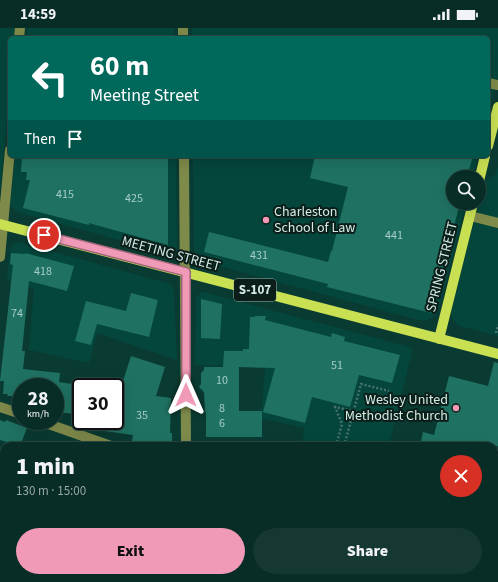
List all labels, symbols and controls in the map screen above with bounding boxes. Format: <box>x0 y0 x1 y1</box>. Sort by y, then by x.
text: 14:59 <box>20 4 56 25</box>
text: 60 m <box>90 46 149 86</box>
icon: left <box>24 52 76 104</box>
text: Meeting Street <box>90 83 199 108</box>
icon: arrive <box>64 128 86 150</box>
text: Then <box>24 129 56 150</box>
map controls <box>446 170 486 210</box>
button: search <box>446 170 486 210</box>
house number: 415 <box>56 186 74 203</box>
house number: 425 <box>125 190 143 207</box>
place label: Charleston School of Law <box>274 202 355 238</box>
marker: Charleston School of Law <box>261 215 271 225</box>
pin <box>27 218 61 252</box>
street label: SPRING STREET <box>421 219 463 314</box>
icon: arrive <box>33 224 55 246</box>
house number: 441 <box>385 227 403 244</box>
street label: MEETING STREET <box>119 231 223 277</box>
house number: 431 <box>250 247 268 264</box>
house number: 418 <box>34 263 52 280</box>
road number: S-107 <box>234 279 276 301</box>
house number: 74 <box>11 305 23 322</box>
house number: 51 <box>331 357 343 374</box>
house number: 10 <box>216 372 228 389</box>
position arrow <box>165 374 207 416</box>
speed limit sign: 30 <box>72 378 124 430</box>
text: 28 <box>27 385 49 413</box>
place label: Wesley United Methodist Church <box>345 390 448 426</box>
house number: 8 <box>219 400 225 417</box>
marker: Wesley United Methodist Church <box>451 403 461 413</box>
text: km/h <box>27 407 49 421</box>
house number: 35 <box>136 407 148 424</box>
house number: 6 <box>219 415 225 432</box>
text: 1 min <box>16 449 75 484</box>
button: close <box>440 455 482 497</box>
text: 130 m · 15:00 <box>16 482 86 500</box>
button: Exit <box>16 528 245 574</box>
button: Share <box>253 528 482 574</box>

